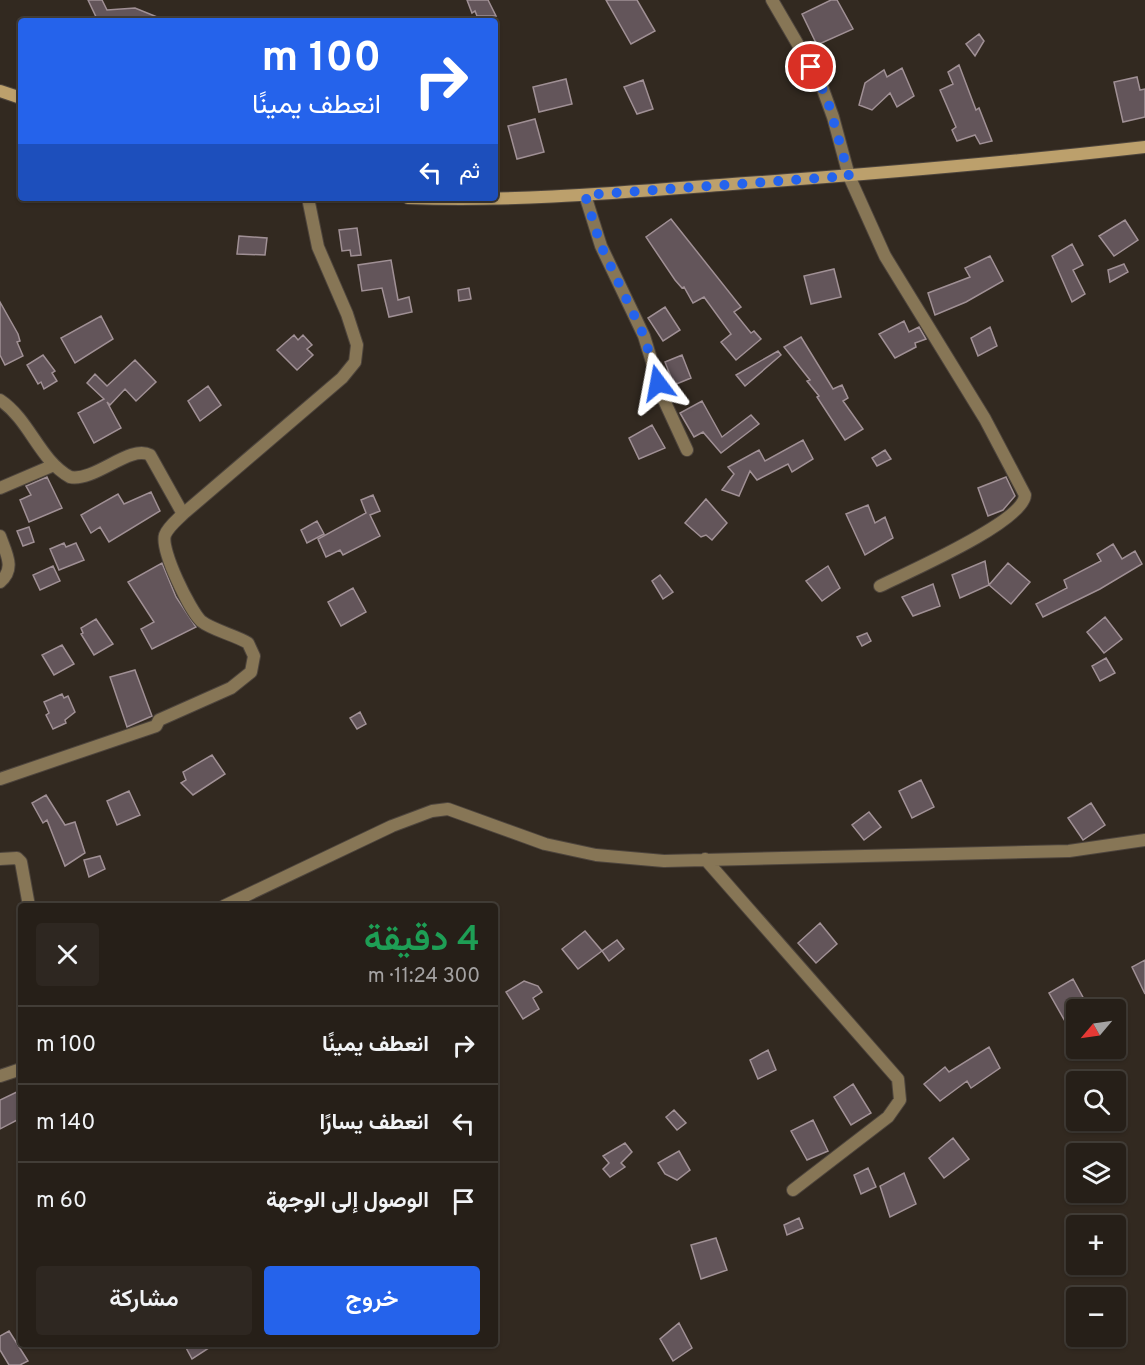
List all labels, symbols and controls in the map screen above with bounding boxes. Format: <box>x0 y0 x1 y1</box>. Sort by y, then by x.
text: 100 m <box>262 33 381 86</box>
pin <box>785 41 836 92</box>
icon: right <box>402 42 480 120</box>
icon: arrive <box>794 50 827 83</box>
text: انعطف يمينًا <box>252 89 381 123</box>
icon: left <box>414 156 447 189</box>
text: ثم <box>459 159 480 186</box>
position arrow <box>626 351 690 415</box>
text: 4 دقيقة <box>364 918 480 964</box>
button: close <box>36 923 99 986</box>
text: 300 m · 11:24 <box>368 964 480 990</box>
north arrow <box>1066 999 1126 1059</box>
map controls <box>1066 999 1126 1347</box>
icon: right <box>447 1029 480 1062</box>
text: 100 m <box>36 1032 96 1059</box>
text: انعطف يمينًا <box>322 1032 429 1059</box>
button: search <box>1066 1071 1126 1131</box>
icon: left <box>447 1107 480 1140</box>
text: 140 m <box>36 1110 95 1137</box>
text: انعطف يسارًا <box>319 1110 429 1137</box>
button: layers <box>1066 1143 1126 1203</box>
icon: arrive <box>447 1185 480 1218</box>
text: 60 m <box>36 1188 87 1215</box>
text: الوصول إلى الوجهة <box>266 1188 429 1215</box>
button: + <box>1066 1215 1126 1275</box>
button: مشاركة <box>36 1266 252 1335</box>
button: خروج <box>264 1266 480 1335</box>
button: − <box>1066 1287 1126 1347</box>

